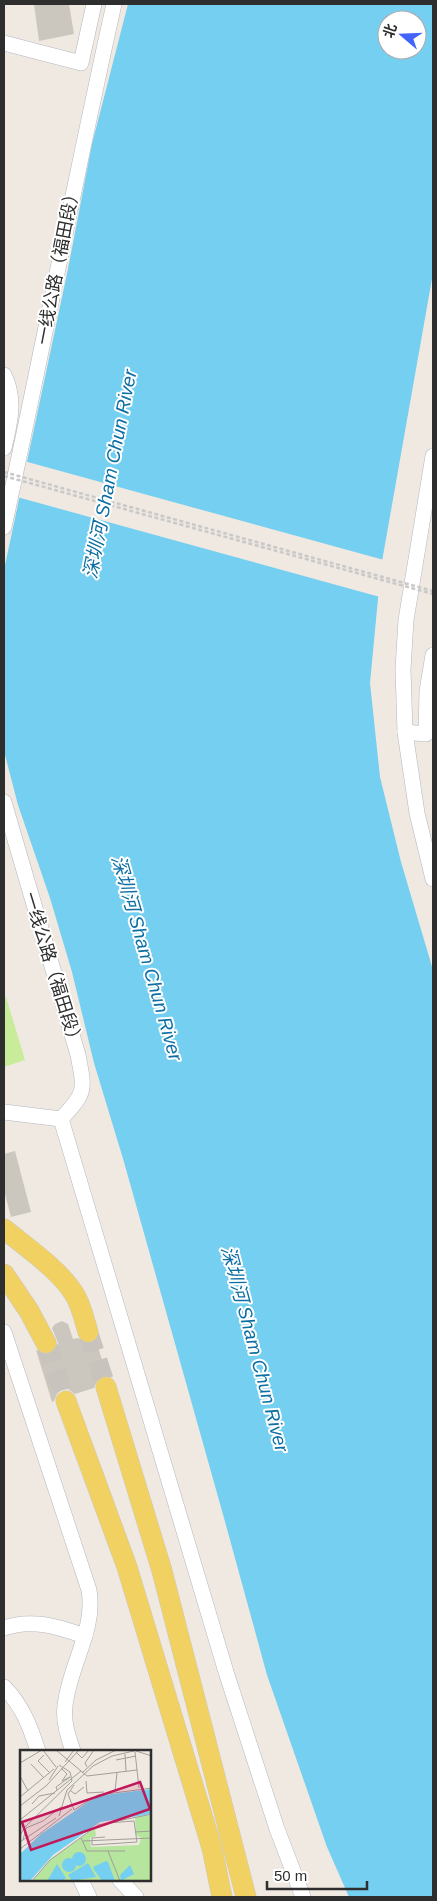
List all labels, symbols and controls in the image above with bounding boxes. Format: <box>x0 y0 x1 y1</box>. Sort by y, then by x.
north arrow <box>377 10 427 60</box>
text: 北 <box>380 22 400 40</box>
street label: 一线公路（福田段） <box>33 184 83 346</box>
water label: 深圳河 Sham Chun River <box>79 367 141 580</box>
water label: 深圳河 Sham Chun River <box>108 853 187 1064</box>
street label: 一线公路（福田段） <box>20 890 86 1050</box>
water label: 深圳河 Sham Chun River <box>217 1244 293 1455</box>
inset map <box>20 1750 151 1881</box>
scale bar <box>267 1858 367 1890</box>
text: 50 m <box>274 1867 307 1884</box>

